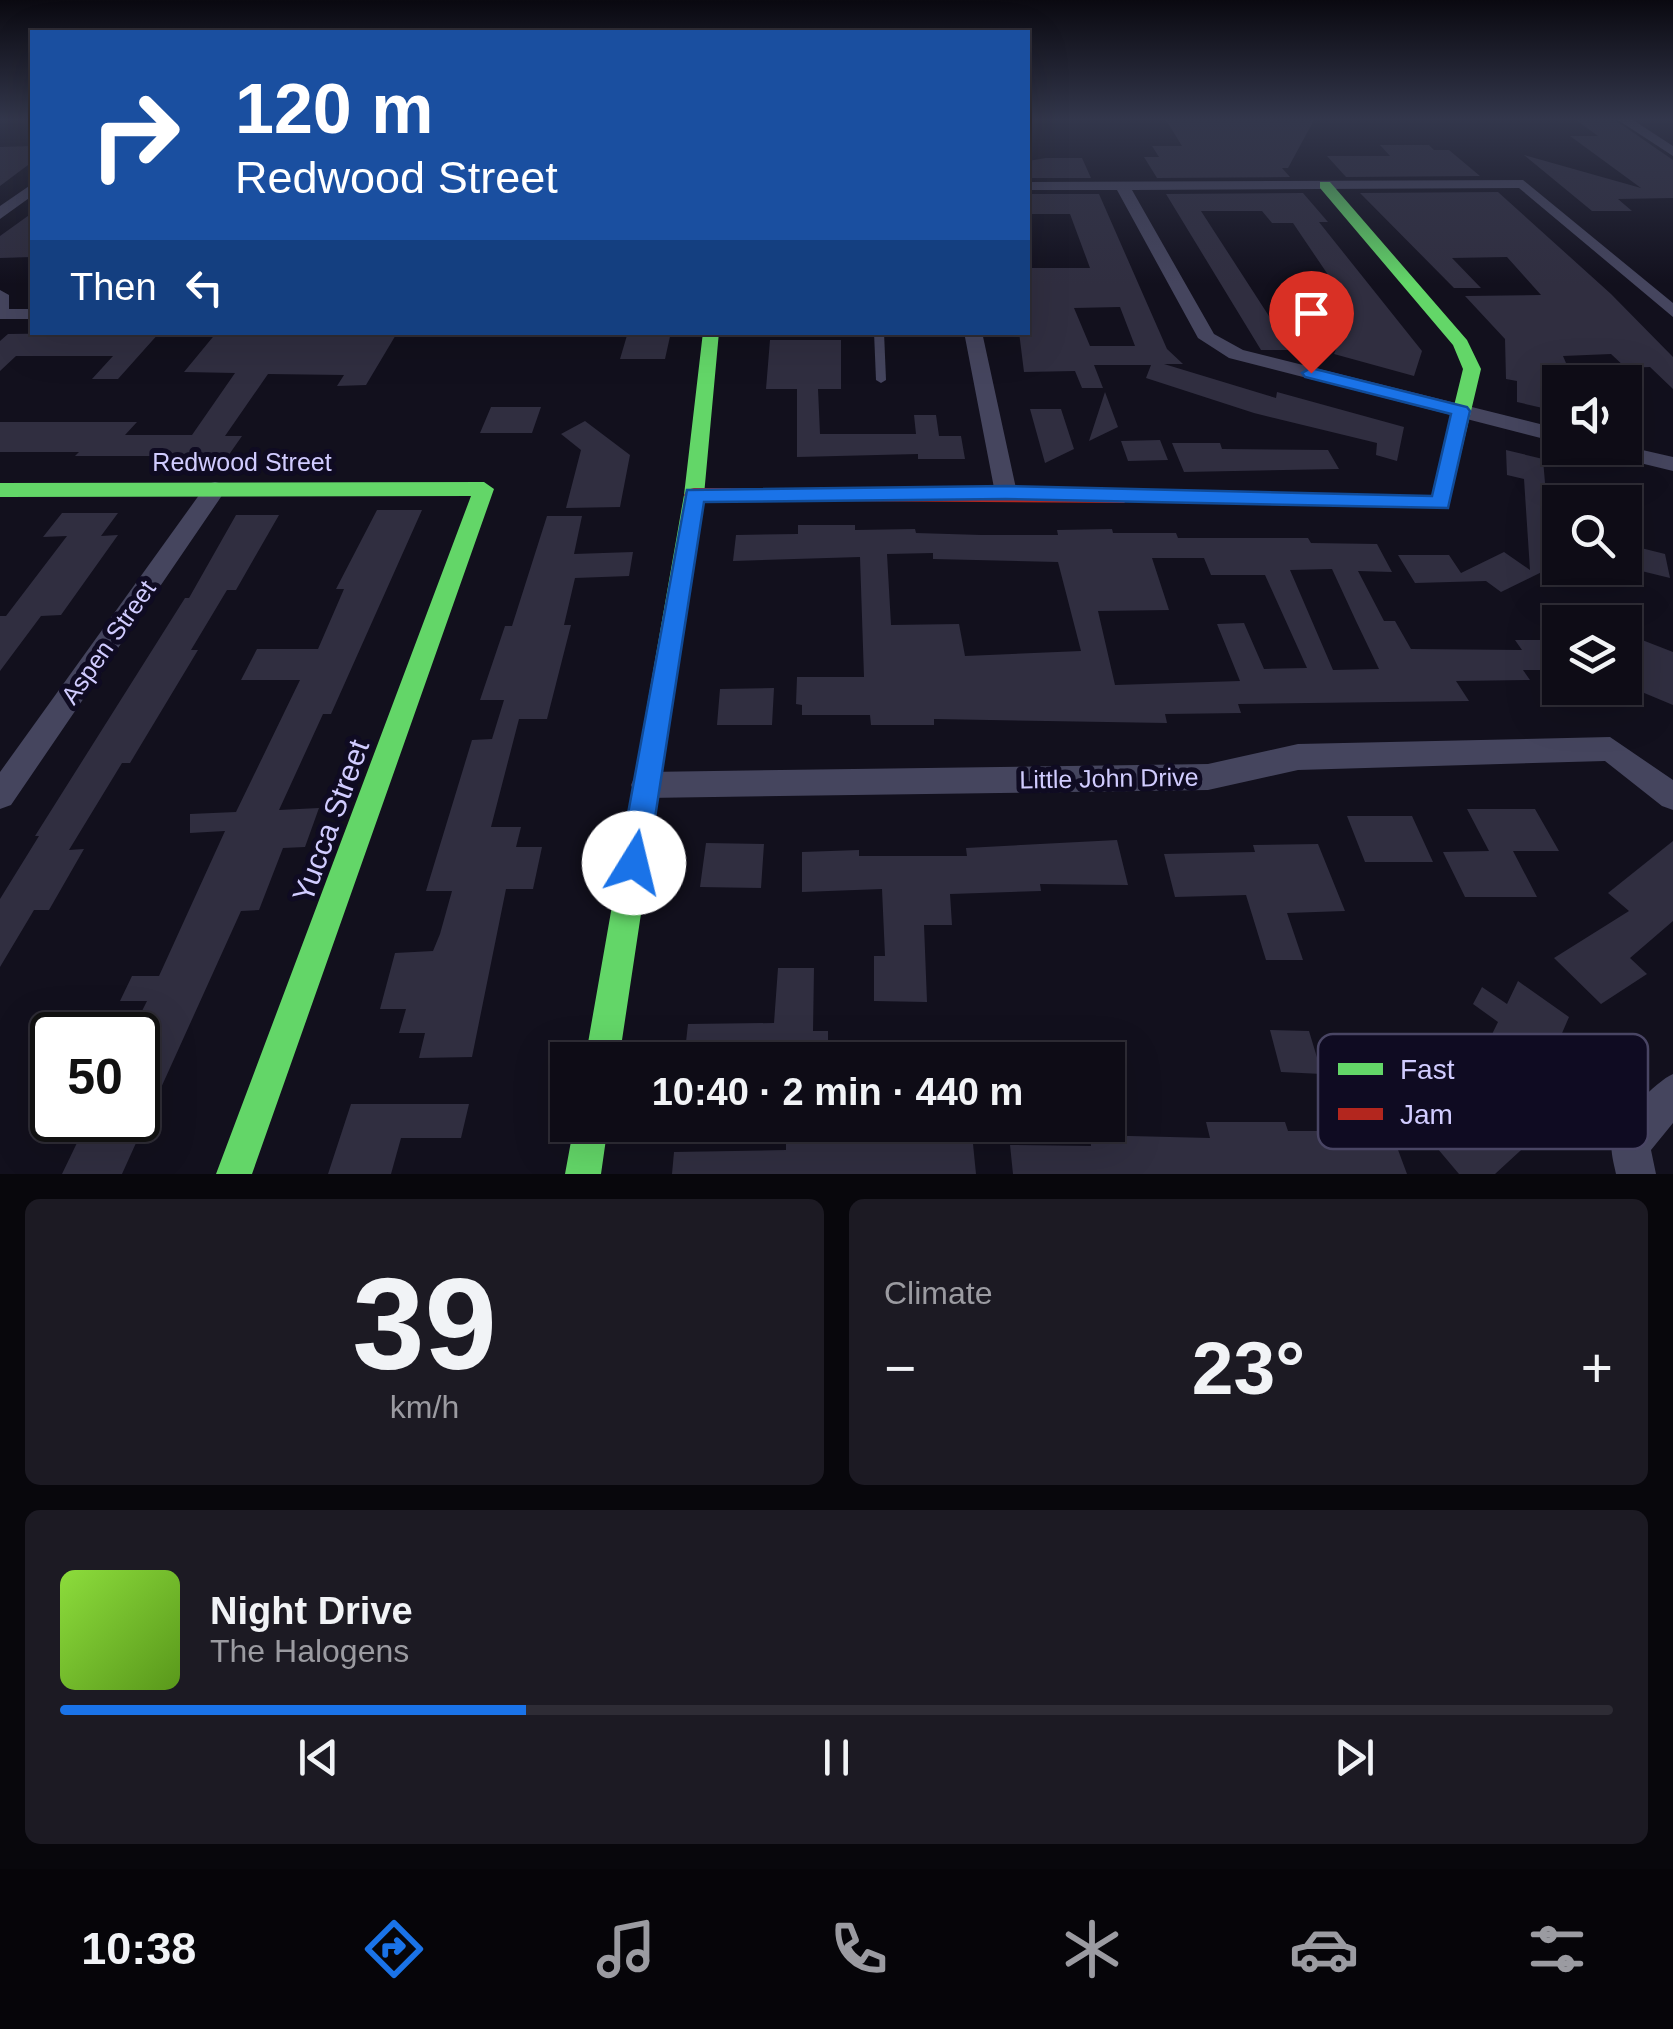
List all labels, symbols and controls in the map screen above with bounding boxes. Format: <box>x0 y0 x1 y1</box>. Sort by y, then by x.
icon: right <box>70 70 200 200</box>
text: 120 m <box>235 70 433 148</box>
text: Redwood Street <box>235 152 558 203</box>
icon: left <box>177 260 232 315</box>
text: Then <box>70 266 157 308</box>
pin <box>1269 271 1354 374</box>
icon: arrive <box>1284 286 1339 341</box>
map controls <box>1542 365 1642 705</box>
button: sound <box>1542 365 1642 465</box>
street label: Redwood Street <box>152 448 332 476</box>
button: search <box>1542 485 1642 585</box>
street label: Aspen Street <box>55 575 161 709</box>
button: layers <box>1542 605 1642 705</box>
street label: Yucca Street <box>286 735 375 906</box>
street label: Little John Drive <box>1019 762 1199 794</box>
position arrow <box>582 811 686 915</box>
speed limit sign: 50 <box>30 1012 160 1142</box>
legend <box>1318 1034 1648 1149</box>
text: Fast <box>1400 1054 1455 1085</box>
text: 10:40 · 2 min · 440 m <box>652 1071 1023 1113</box>
text: Jam <box>1400 1099 1453 1130</box>
text: 39 <box>352 1251 497 1397</box>
text: Climate <box>884 1275 992 1311</box>
text: 23° <box>1192 1326 1305 1410</box>
text: − <box>884 1337 916 1399</box>
text: + <box>1581 1337 1613 1399</box>
text: km/h <box>390 1389 459 1425</box>
text: Night Drive <box>210 1590 413 1632</box>
text: The Halogens <box>210 1633 409 1669</box>
icon: previous <box>291 1730 346 1785</box>
icon: pause <box>809 1730 864 1785</box>
icon: next <box>1327 1730 1382 1785</box>
icon: directions <box>359 1914 429 1984</box>
icon: music <box>591 1914 661 1984</box>
icon: phone <box>824 1914 894 1984</box>
icon: climate <box>1057 1914 1127 1984</box>
icon: car <box>1289 1914 1359 1984</box>
icon: filters <box>1522 1914 1592 1984</box>
text: 10:38 <box>81 1923 196 1974</box>

